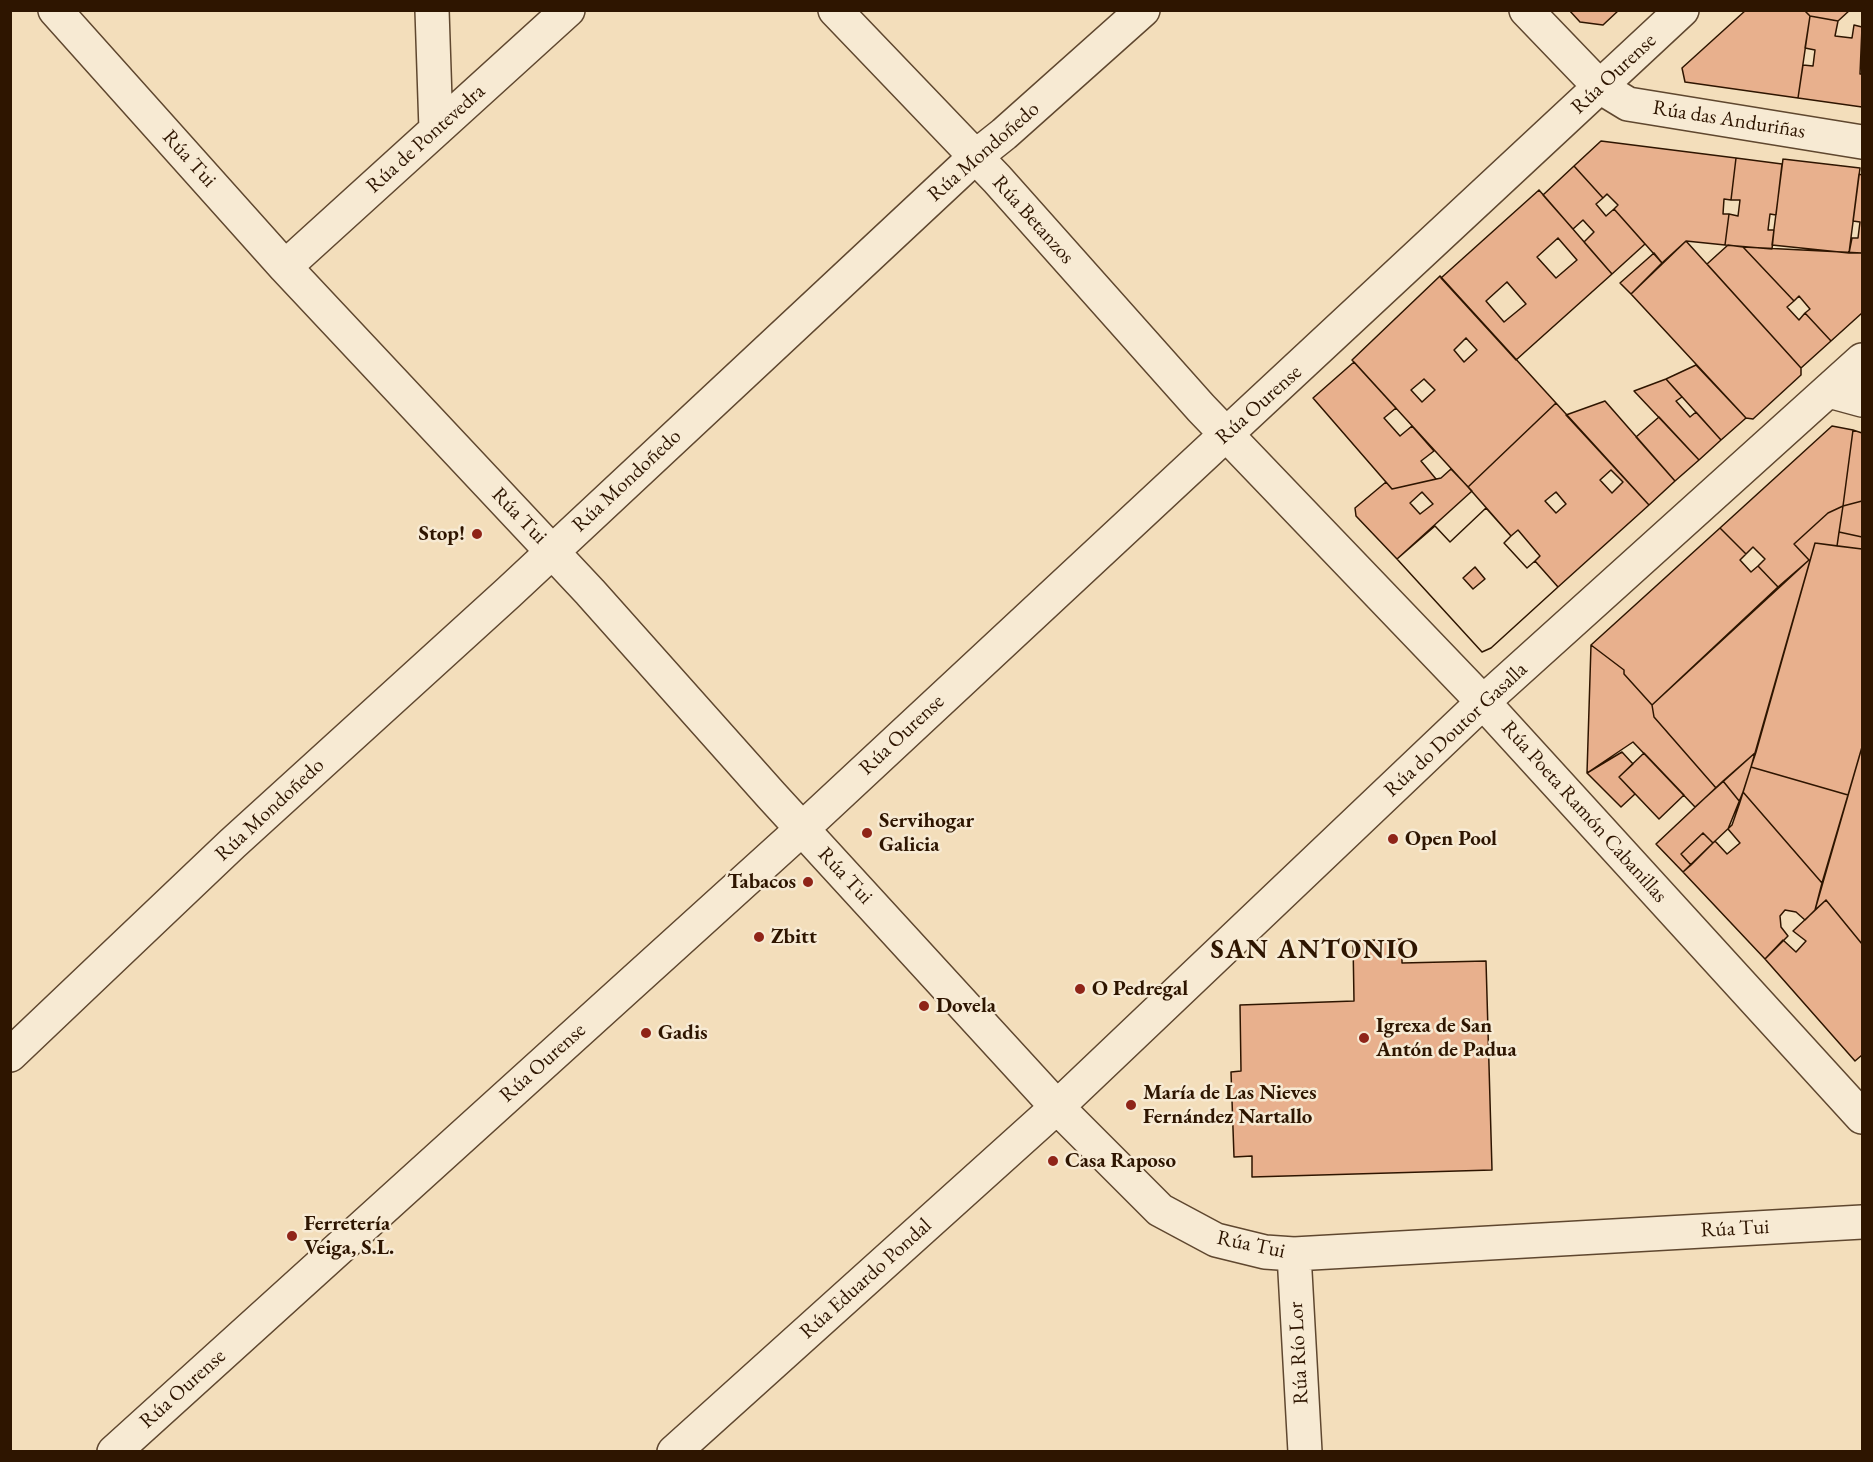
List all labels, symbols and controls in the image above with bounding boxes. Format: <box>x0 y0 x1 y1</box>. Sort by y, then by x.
street label: Rúa Ourense <box>1566 28 1662 120</box>
street label: Rúa de Pontevedra <box>361 79 491 199</box>
street label: Rúa das Anduriñas <box>1651 95 1807 145</box>
street label: Rúa Mondoñedo <box>923 97 1045 207</box>
street label: Rúa Tui <box>157 125 221 193</box>
street label: Rúa Betanzos <box>987 171 1079 269</box>
street label: Rúa Ourense <box>1211 360 1307 450</box>
street label: Rúa Mondoñedo <box>567 424 687 538</box>
street label: Rúa Tui <box>486 482 552 550</box>
place label: Stop! <box>419 521 465 547</box>
marker: Stop! <box>470 527 484 541</box>
street label: Rúa do Doutor Gasalla <box>1379 657 1533 803</box>
street label: Rúa Ourense <box>854 689 950 781</box>
street label: Rúa Poeta Ramón Cabanillas <box>1496 716 1672 908</box>
street label: Rúa Mondoñedo <box>210 753 330 867</box>
place label: Servihogar Galicia <box>879 808 974 858</box>
marker: Servihogar Galicia <box>860 826 874 840</box>
place label: Open Pool <box>1405 826 1497 852</box>
marker: Open Pool <box>1386 832 1400 846</box>
street label: Rúa Tui <box>812 842 878 910</box>
place label: Tabacos <box>727 869 796 895</box>
marker: Tabacos <box>801 875 815 889</box>
place label: Zbitt <box>771 924 817 950</box>
marker: Zbitt <box>752 930 766 944</box>
district label: SAN ANTONIO <box>1210 935 1420 967</box>
place label: O Pedregal <box>1092 976 1188 1002</box>
marker: O Pedregal <box>1073 982 1087 996</box>
place label: Dovela <box>936 993 996 1019</box>
marker: Dovela <box>917 999 931 1013</box>
place label: Igrexa de San Antón de Padua <box>1376 1013 1517 1063</box>
street label: Rúa Ourense <box>495 1018 591 1108</box>
place label: Gadis <box>658 1020 708 1046</box>
marker: Gadis <box>639 1026 653 1040</box>
marker: Igrexa de San Antón de Padua <box>1357 1031 1371 1045</box>
place label: María de Las Nieves Fernández Nartallo <box>1143 1080 1317 1130</box>
marker: María de Las Nieves Fernández Nartallo <box>1124 1098 1138 1112</box>
place label: Casa Raposo <box>1065 1148 1176 1174</box>
marker: Casa Raposo <box>1046 1154 1060 1168</box>
place label: Ferretería Veiga, S.L. <box>304 1211 394 1261</box>
street label: Rúa Eduardo Pondal <box>795 1213 937 1345</box>
street label: Rúa Tui <box>1700 1215 1770 1243</box>
street label: Rúa Tui <box>1215 1226 1287 1264</box>
marker: Ferretería Veiga, S.L. <box>285 1229 299 1243</box>
street label: Rúa Río Lor <box>1284 1301 1314 1405</box>
street label: Rúa Ourense <box>135 1344 231 1434</box>

